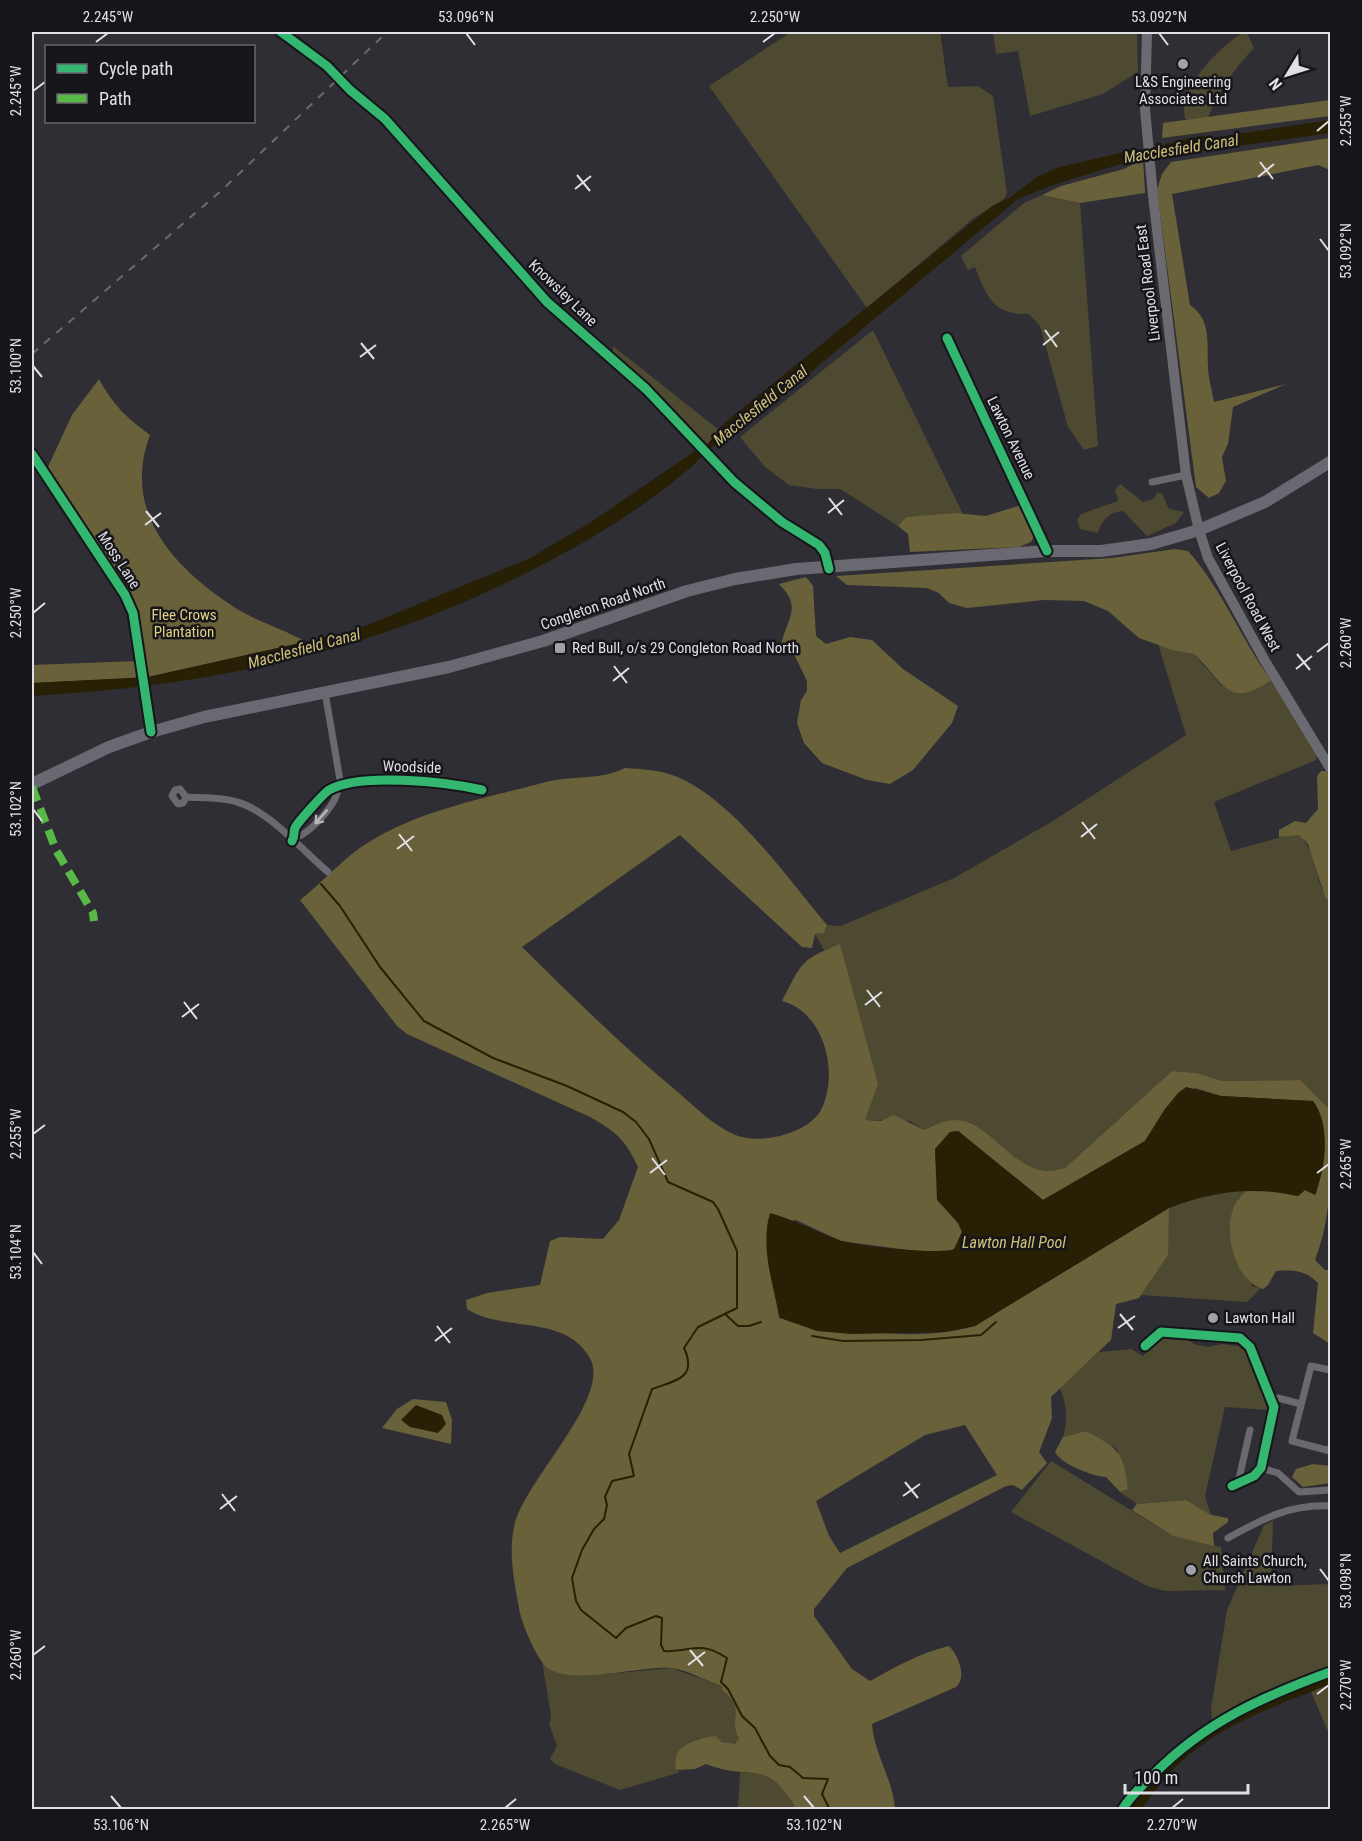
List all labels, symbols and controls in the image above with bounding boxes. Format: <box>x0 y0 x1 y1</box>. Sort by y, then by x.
text: 2.245°W <box>83 8 134 26</box>
text: 53.096°N <box>438 8 494 26</box>
text: 2.250°W <box>750 8 801 26</box>
text: 53.092°N <box>1131 8 1187 26</box>
legend <box>45 45 255 123</box>
north arrow <box>1257 45 1317 105</box>
marker: L&S Engineering Associates Ltd <box>1176 57 1190 71</box>
text: Cycle path <box>99 58 173 79</box>
text: 2.245°W <box>7 65 25 116</box>
place label: L&S Engineering Associates Ltd <box>1135 73 1231 108</box>
text: N <box>1265 74 1286 94</box>
text: Path <box>99 88 132 109</box>
text: 2.255°W <box>1337 95 1355 146</box>
water label: Macclesfield Canal <box>1122 130 1240 167</box>
text: 53.092°N <box>1337 223 1355 279</box>
street label: Liverpool Road East <box>1132 224 1164 342</box>
street label: Knowsley Lane <box>525 256 601 330</box>
text: 53.100°N <box>7 338 25 394</box>
water label: Macclesfield Canal <box>709 361 812 449</box>
street label: Lawton Avenue <box>983 394 1039 482</box>
street label: Moss Lane <box>94 528 144 592</box>
street label: Liverpool Road West <box>1212 539 1284 655</box>
street label: Congleton Road North <box>538 574 668 634</box>
text: 2.250°W <box>7 587 25 638</box>
park label: Flee Crows Plantation <box>151 606 217 641</box>
text: 2.260°W <box>1337 617 1355 668</box>
water label: Macclesfield Canal <box>246 624 363 673</box>
place label: Red Bull, o/s 29 Congleton Road North <box>572 639 799 657</box>
marker: Red Bull, o/s 29 Congleton Road North <box>553 641 567 655</box>
street label: Woodside <box>382 757 442 777</box>
text: 53.102°N <box>7 781 25 837</box>
one-way arrow <box>314 809 328 824</box>
text: 2.255°W <box>7 1108 25 1159</box>
text: 2.265°W <box>1337 1138 1355 1189</box>
text: 53.104°N <box>7 1224 25 1280</box>
water label: Lawton Hall Pool <box>962 1233 1066 1252</box>
place label: Lawton Hall <box>1225 1309 1295 1327</box>
marker: Lawton Hall <box>1206 1311 1220 1325</box>
place label: All Saints Church, Church Lawton <box>1203 1552 1307 1587</box>
text: 53.098°N <box>1337 1553 1355 1609</box>
marker: All Saints Church, Church Lawton <box>1184 1563 1198 1577</box>
text: 2.260°W <box>7 1629 25 1680</box>
text: 2.270°W <box>1337 1659 1355 1710</box>
scale bar <box>1125 1757 1248 1795</box>
text: 100 m <box>1134 1767 1178 1788</box>
text: 53.106°N <box>93 1816 149 1834</box>
text: 2.265°W <box>480 1816 531 1834</box>
text: 53.102°N <box>786 1816 842 1834</box>
text: 2.270°W <box>1147 1816 1198 1834</box>

